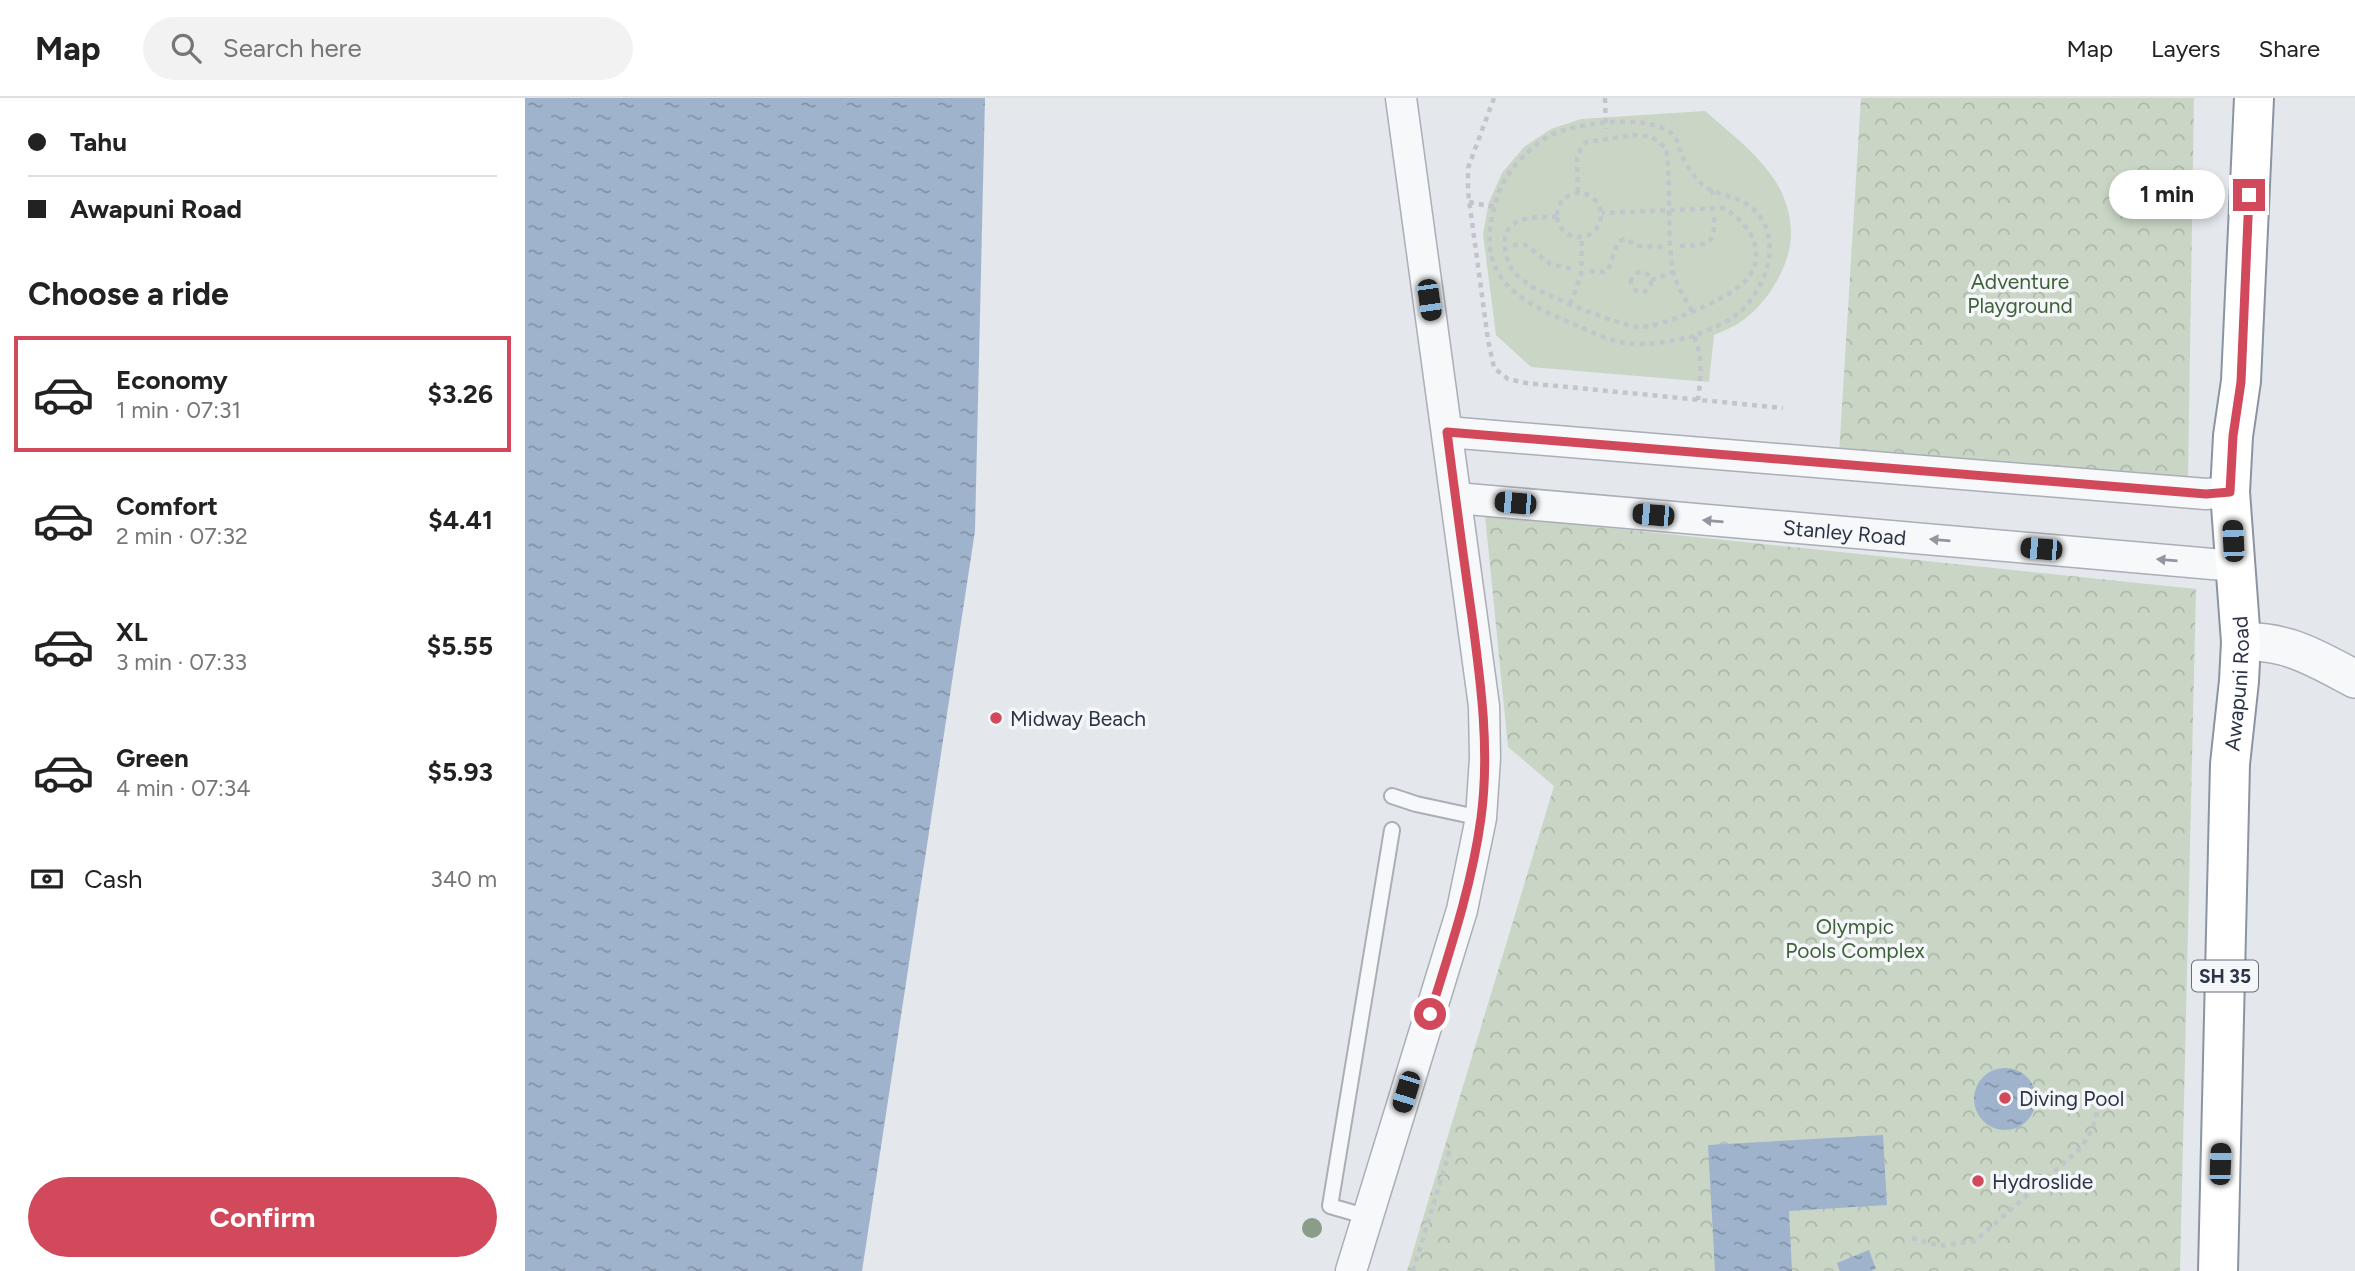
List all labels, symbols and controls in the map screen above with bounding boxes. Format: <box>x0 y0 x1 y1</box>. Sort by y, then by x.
search box <box>143 17 633 80</box>
text: Map <box>35 29 101 68</box>
icon: search <box>167 29 205 67</box>
text: Search here <box>223 32 362 64</box>
text: Map <box>2066 34 2113 63</box>
text: Layers <box>2151 34 2220 63</box>
text: Share <box>2258 34 2320 63</box>
text: Tahu <box>70 126 127 158</box>
callout: 1 min <box>2109 170 2225 220</box>
route end <box>2233 179 2265 211</box>
text: 1 min <box>2140 180 2194 208</box>
text: Awapuni Road <box>70 193 242 225</box>
park label: Adventure Playground <box>1967 269 2073 318</box>
text: Choose a ride <box>28 275 229 313</box>
car <box>1416 278 1443 322</box>
icon: car <box>32 363 95 426</box>
text: Economy <box>116 364 228 396</box>
text: $3.26 <box>428 378 493 410</box>
text: 1 min · 07:31 <box>116 396 241 424</box>
icon: car <box>32 489 95 552</box>
text: Comfort <box>116 490 218 522</box>
car <box>1494 491 1537 515</box>
car <box>1632 503 1675 527</box>
text: $4.41 <box>428 504 493 536</box>
street label: Stanley Road <box>1782 514 1907 550</box>
one-way arrow <box>1702 515 1724 526</box>
car <box>2222 519 2245 563</box>
text: 2 min · 07:32 <box>116 522 248 550</box>
one-way arrow <box>1929 534 1951 545</box>
car <box>2020 537 2063 561</box>
one-way arrow <box>2155 554 2177 565</box>
icon: car <box>32 615 95 678</box>
street label: Awapuni Road <box>2219 615 2254 752</box>
text: XL <box>116 616 148 648</box>
text: $5.55 <box>427 630 493 662</box>
text: 3 min · 07:33 <box>116 648 247 676</box>
place label: Midway Beach <box>1010 706 1146 731</box>
marker: Midway Beach <box>988 710 1004 726</box>
icon: car <box>32 741 95 804</box>
text: Green <box>116 742 189 774</box>
text: $5.93 <box>428 756 493 788</box>
text: 4 min · 07:34 <box>116 774 251 802</box>
icon: cash <box>28 860 66 898</box>
text: Cash <box>84 863 143 895</box>
text: 340 m <box>430 865 497 893</box>
park label: Olympic Pools Complex <box>1785 914 1925 963</box>
road number: SH 35 <box>2192 960 2258 992</box>
route start <box>1414 998 1446 1030</box>
car <box>1390 1069 1423 1115</box>
place label: Diving Pool <box>2019 1086 2124 1111</box>
marker: Diving Pool <box>1997 1090 2013 1106</box>
car <box>2209 1143 2232 1185</box>
place label: Hydroslide <box>1992 1169 2093 1194</box>
marker: Hydroslide <box>1970 1173 1986 1189</box>
button: Confirm <box>28 1177 497 1257</box>

